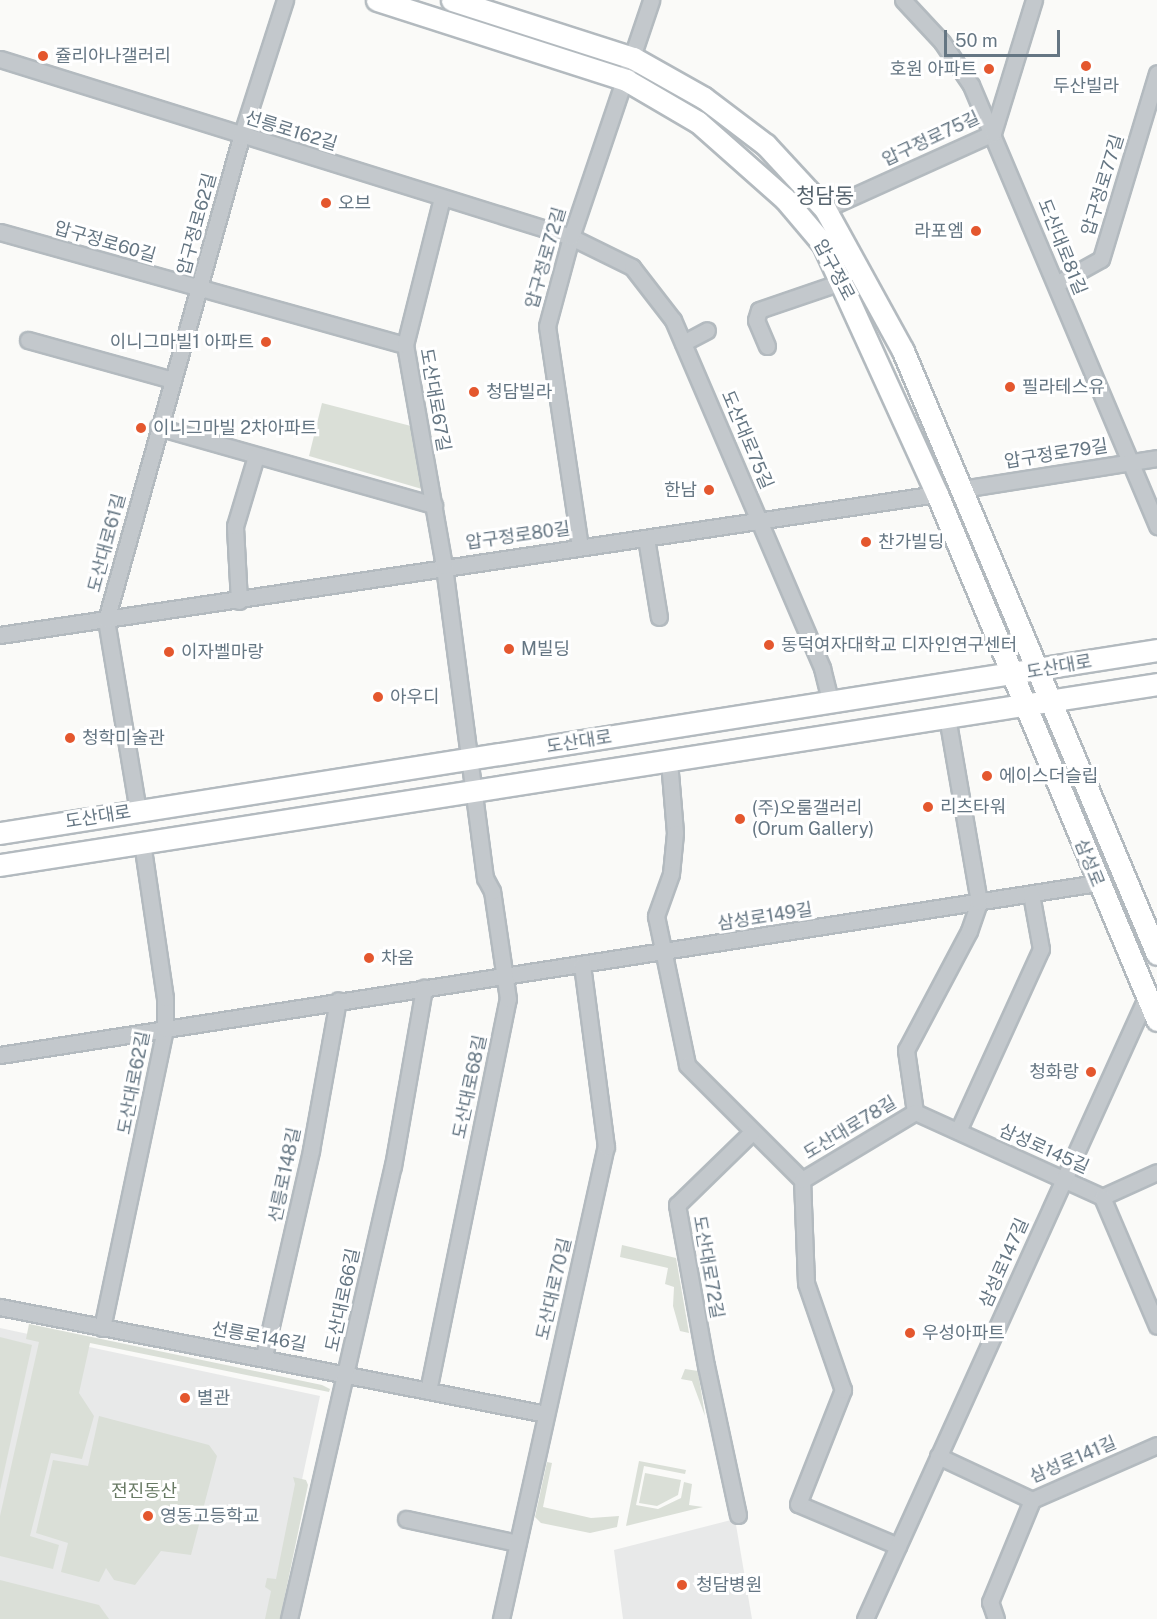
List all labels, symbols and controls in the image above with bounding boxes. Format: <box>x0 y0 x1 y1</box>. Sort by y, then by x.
scale bar <box>947 18 1062 56</box>
text: 50 m <box>955 30 998 51</box>
place label: 쥴리아나갤러리 <box>55 45 171 67</box>
marker: 쥴리아나갤러리 <box>36 49 50 63</box>
place label: 호원 아파트 <box>890 58 977 80</box>
marker: 두산빌라 <box>1079 59 1093 73</box>
marker: 호원 아파트 <box>982 62 996 76</box>
place label: 두산빌라 <box>1053 75 1119 97</box>
street label: 선릉로162길 <box>242 107 340 155</box>
street label: 압구정로75길 <box>879 107 983 171</box>
street label: 압구정로77길 <box>1077 132 1129 238</box>
street label: 압구정로62길 <box>173 171 221 277</box>
district label: 청담동 <box>796 183 854 209</box>
place label: 오브 <box>338 192 371 214</box>
marker: 오브 <box>319 196 333 210</box>
street label: 도산대로81길 <box>1033 196 1091 298</box>
street label: 압구정로72길 <box>521 205 571 311</box>
street label: 압구정로60길 <box>52 217 158 267</box>
place label: 라포엠 <box>914 220 964 242</box>
marker: 라포엠 <box>969 224 983 238</box>
street label: 압구정로 <box>809 236 859 304</box>
place label: 이니그마빌1 아파트 <box>110 331 254 353</box>
marker: 이니그마빌1 아파트 <box>259 335 273 349</box>
street label: 도산대로67길 <box>415 347 455 453</box>
place label: 필라테스유 <box>1022 376 1105 398</box>
marker: 필라테스유 <box>1003 380 1017 394</box>
place label: 청담빌라 <box>486 381 552 403</box>
marker: 청담빌라 <box>467 385 481 399</box>
street label: 도산대로75길 <box>717 387 777 493</box>
place label: 이니그마빌 2차아파트 <box>153 417 317 439</box>
marker: 이니그마빌 2차아파트 <box>134 421 148 435</box>
street label: 압구정로79길 <box>1003 435 1109 473</box>
place label: 한남 <box>664 479 697 501</box>
marker: 한남 <box>702 483 716 497</box>
street label: 도산대로61길 <box>83 491 131 595</box>
street label: 압구정로80길 <box>464 518 572 554</box>
place label: 찬가빌딩 <box>878 531 944 553</box>
marker: 찬가빌딩 <box>859 535 873 549</box>
place label: 동덕여자대학교 디자인연구센터 <box>781 634 1017 656</box>
place label: M빌딩 <box>521 638 570 660</box>
marker: 동덕여자대학교 디자인연구센터 <box>762 638 776 652</box>
place label: 이자벨마랑 <box>181 641 264 663</box>
marker: M빌딩 <box>502 642 516 656</box>
marker: 이자벨마랑 <box>162 645 176 659</box>
street label: 도산대로 <box>1025 651 1093 683</box>
place label: 아우디 <box>390 686 440 708</box>
marker: 아우디 <box>371 690 385 704</box>
street label: 도산대로 <box>545 726 613 758</box>
place label: 청학미술관 <box>82 727 165 749</box>
marker: 청학미술관 <box>63 731 77 745</box>
place label: 에이스더슬립 <box>999 765 1098 787</box>
marker: 에이스더슬립 <box>980 769 994 783</box>
place label: 리츠타워 <box>940 796 1006 818</box>
place label: (주)오룸갤러리 (Orum Gallery) <box>752 798 874 840</box>
marker: 리츠타워 <box>921 800 935 814</box>
street label: 도산대로 <box>64 801 132 833</box>
marker: (주)오룸갤러리 (Orum Gallery) <box>733 812 747 826</box>
street label: 삼성로 <box>1070 836 1108 890</box>
street label: 삼성로149길 <box>716 899 814 935</box>
place label: 차움 <box>381 947 414 969</box>
marker: 차움 <box>362 951 376 965</box>
street label: 도산대로62길 <box>113 1030 155 1136</box>
street label: 도산대로68길 <box>448 1033 492 1141</box>
place label: 청화랑 <box>1029 1061 1079 1083</box>
marker: 청화랑 <box>1084 1065 1098 1079</box>
street label: 도산대로78길 <box>799 1092 901 1164</box>
street label: 삼성로145길 <box>996 1120 1092 1178</box>
street label: 선릉로148길 <box>264 1126 306 1224</box>
street label: 도산대로72길 <box>688 1214 728 1320</box>
street label: 삼성로147길 <box>975 1215 1033 1311</box>
street label: 도산대로70길 <box>532 1236 576 1342</box>
street label: 도산대로66길 <box>322 1246 364 1354</box>
street label: 선릉로146길 <box>210 1318 308 1356</box>
place label: 우성아파트 <box>922 1322 1005 1344</box>
marker: 우성아파트 <box>903 1326 917 1340</box>
place label: 별관 <box>197 1387 230 1409</box>
marker: 별관 <box>178 1391 192 1405</box>
street label: 삼성로141길 <box>1026 1432 1120 1488</box>
park label: 전진동산 <box>111 1480 177 1502</box>
place label: 영동고등학교 <box>160 1505 259 1527</box>
marker: 영동고등학교 <box>141 1509 155 1523</box>
place label: 청담병원 <box>696 1574 762 1596</box>
marker: 청담병원 <box>673 1576 691 1594</box>

